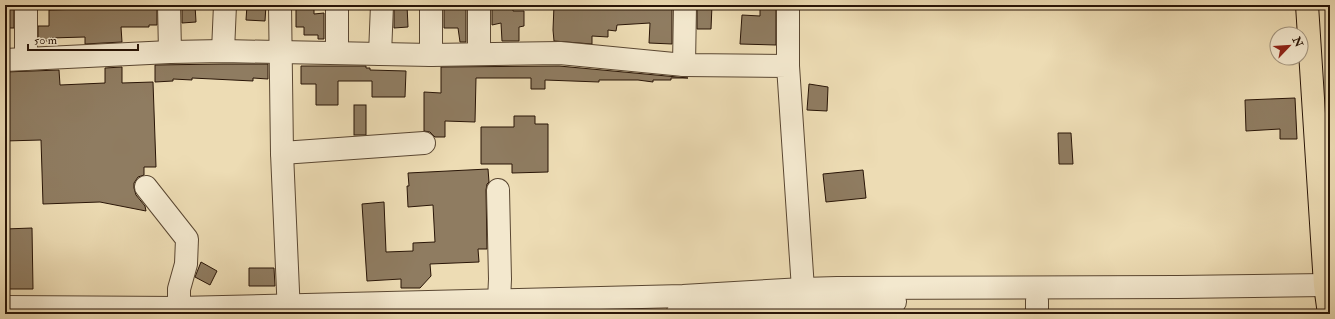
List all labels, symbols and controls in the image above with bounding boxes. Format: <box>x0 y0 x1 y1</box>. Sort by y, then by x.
scale bar <box>28 26 138 52</box>
north arrow <box>1269 26 1309 66</box>
text: 50 m <box>34 33 58 48</box>
text: N <box>1289 34 1306 50</box>

